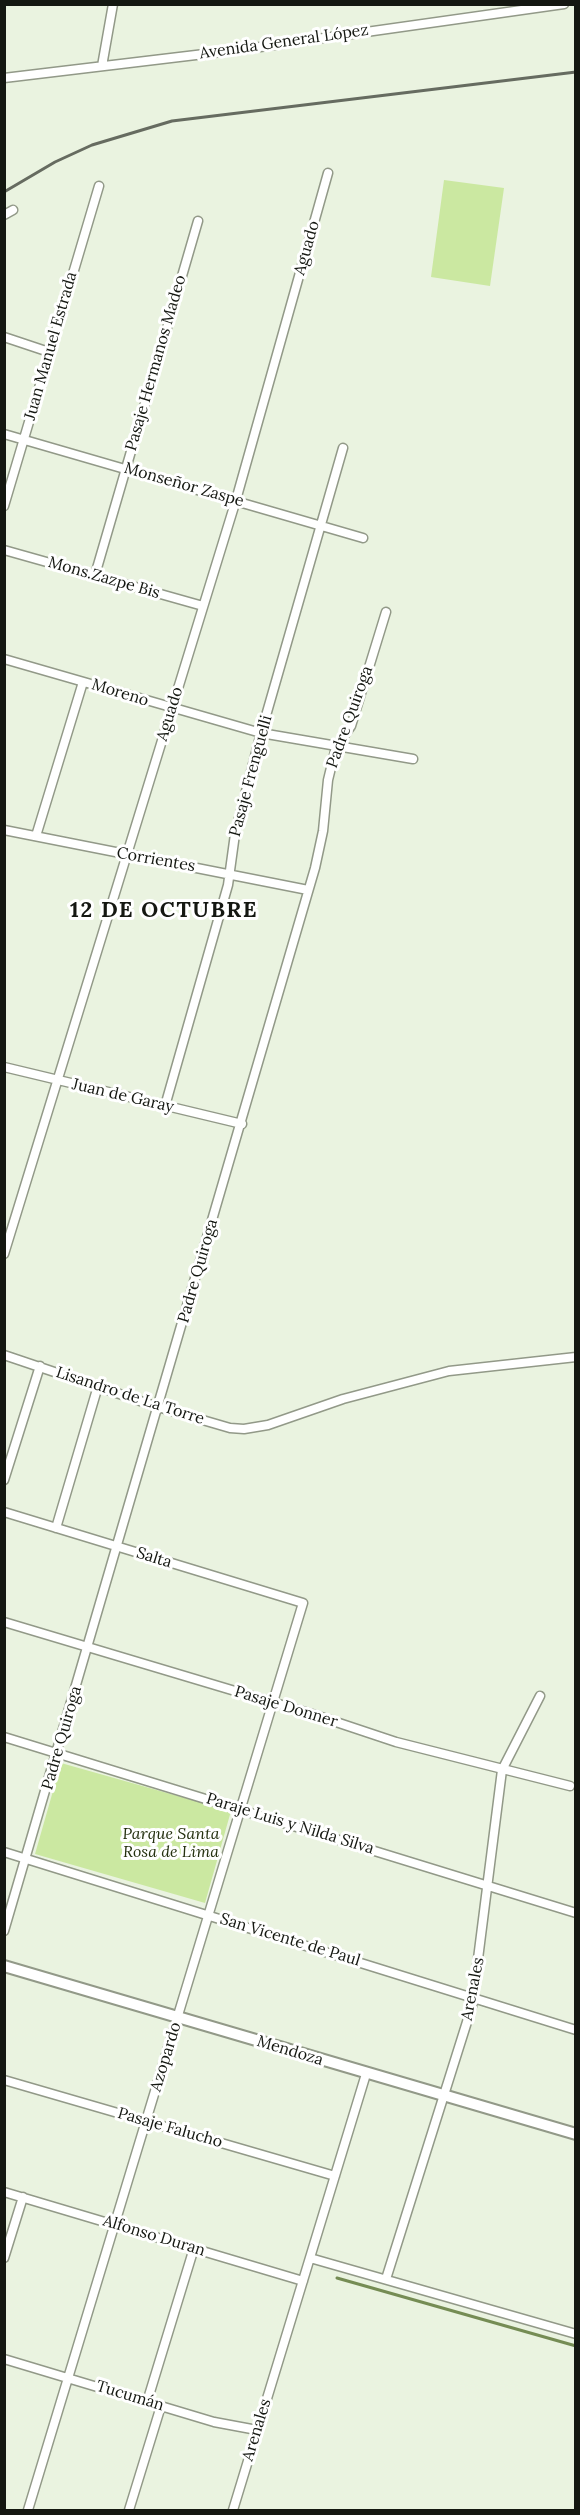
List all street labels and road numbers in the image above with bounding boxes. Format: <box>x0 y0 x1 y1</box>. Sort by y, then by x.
street label: Avenida General López <box>198 21 370 63</box>
street label: Aguado <box>290 219 324 277</box>
street label: Juan Manuel Estrada <box>21 270 81 422</box>
street label: Pasaje Hermanos Madeo <box>122 273 190 453</box>
street label: Monseñor Zaspe <box>122 459 246 511</box>
street label: Mons.Zazpe Bis <box>46 553 162 603</box>
street label: Padre Quiroga <box>323 663 377 771</box>
street label: Moreno <box>89 675 151 711</box>
street label: Aguado <box>153 685 187 743</box>
street label: Pasaje Frenguelli <box>226 713 276 839</box>
street label: Corrientes <box>115 844 197 876</box>
street label: Juan de Garay <box>70 1075 176 1117</box>
street label: Padre Quiroga <box>174 1217 222 1325</box>
street label: Lisandro de La Torre <box>53 1363 207 1429</box>
street label: Salta <box>134 1544 174 1572</box>
street label: Pasaje Donner <box>232 1682 340 1732</box>
street label: Padre Quiroga <box>38 1684 86 1792</box>
street label: Paraje Luis y Nilda Silva <box>204 1789 376 1859</box>
street label: San Vicente de Paul <box>217 1910 363 1970</box>
street label: Arenales <box>457 1956 489 2022</box>
street label: Azopardo <box>146 2020 186 2094</box>
street label: Mendoza <box>255 2032 325 2070</box>
street label: Pasaje Falucho <box>115 2104 225 2152</box>
street label: Alfonso Duran <box>101 2211 207 2261</box>
street label: Tucumán <box>94 2377 166 2415</box>
street label: Arenales <box>238 2397 276 2463</box>

